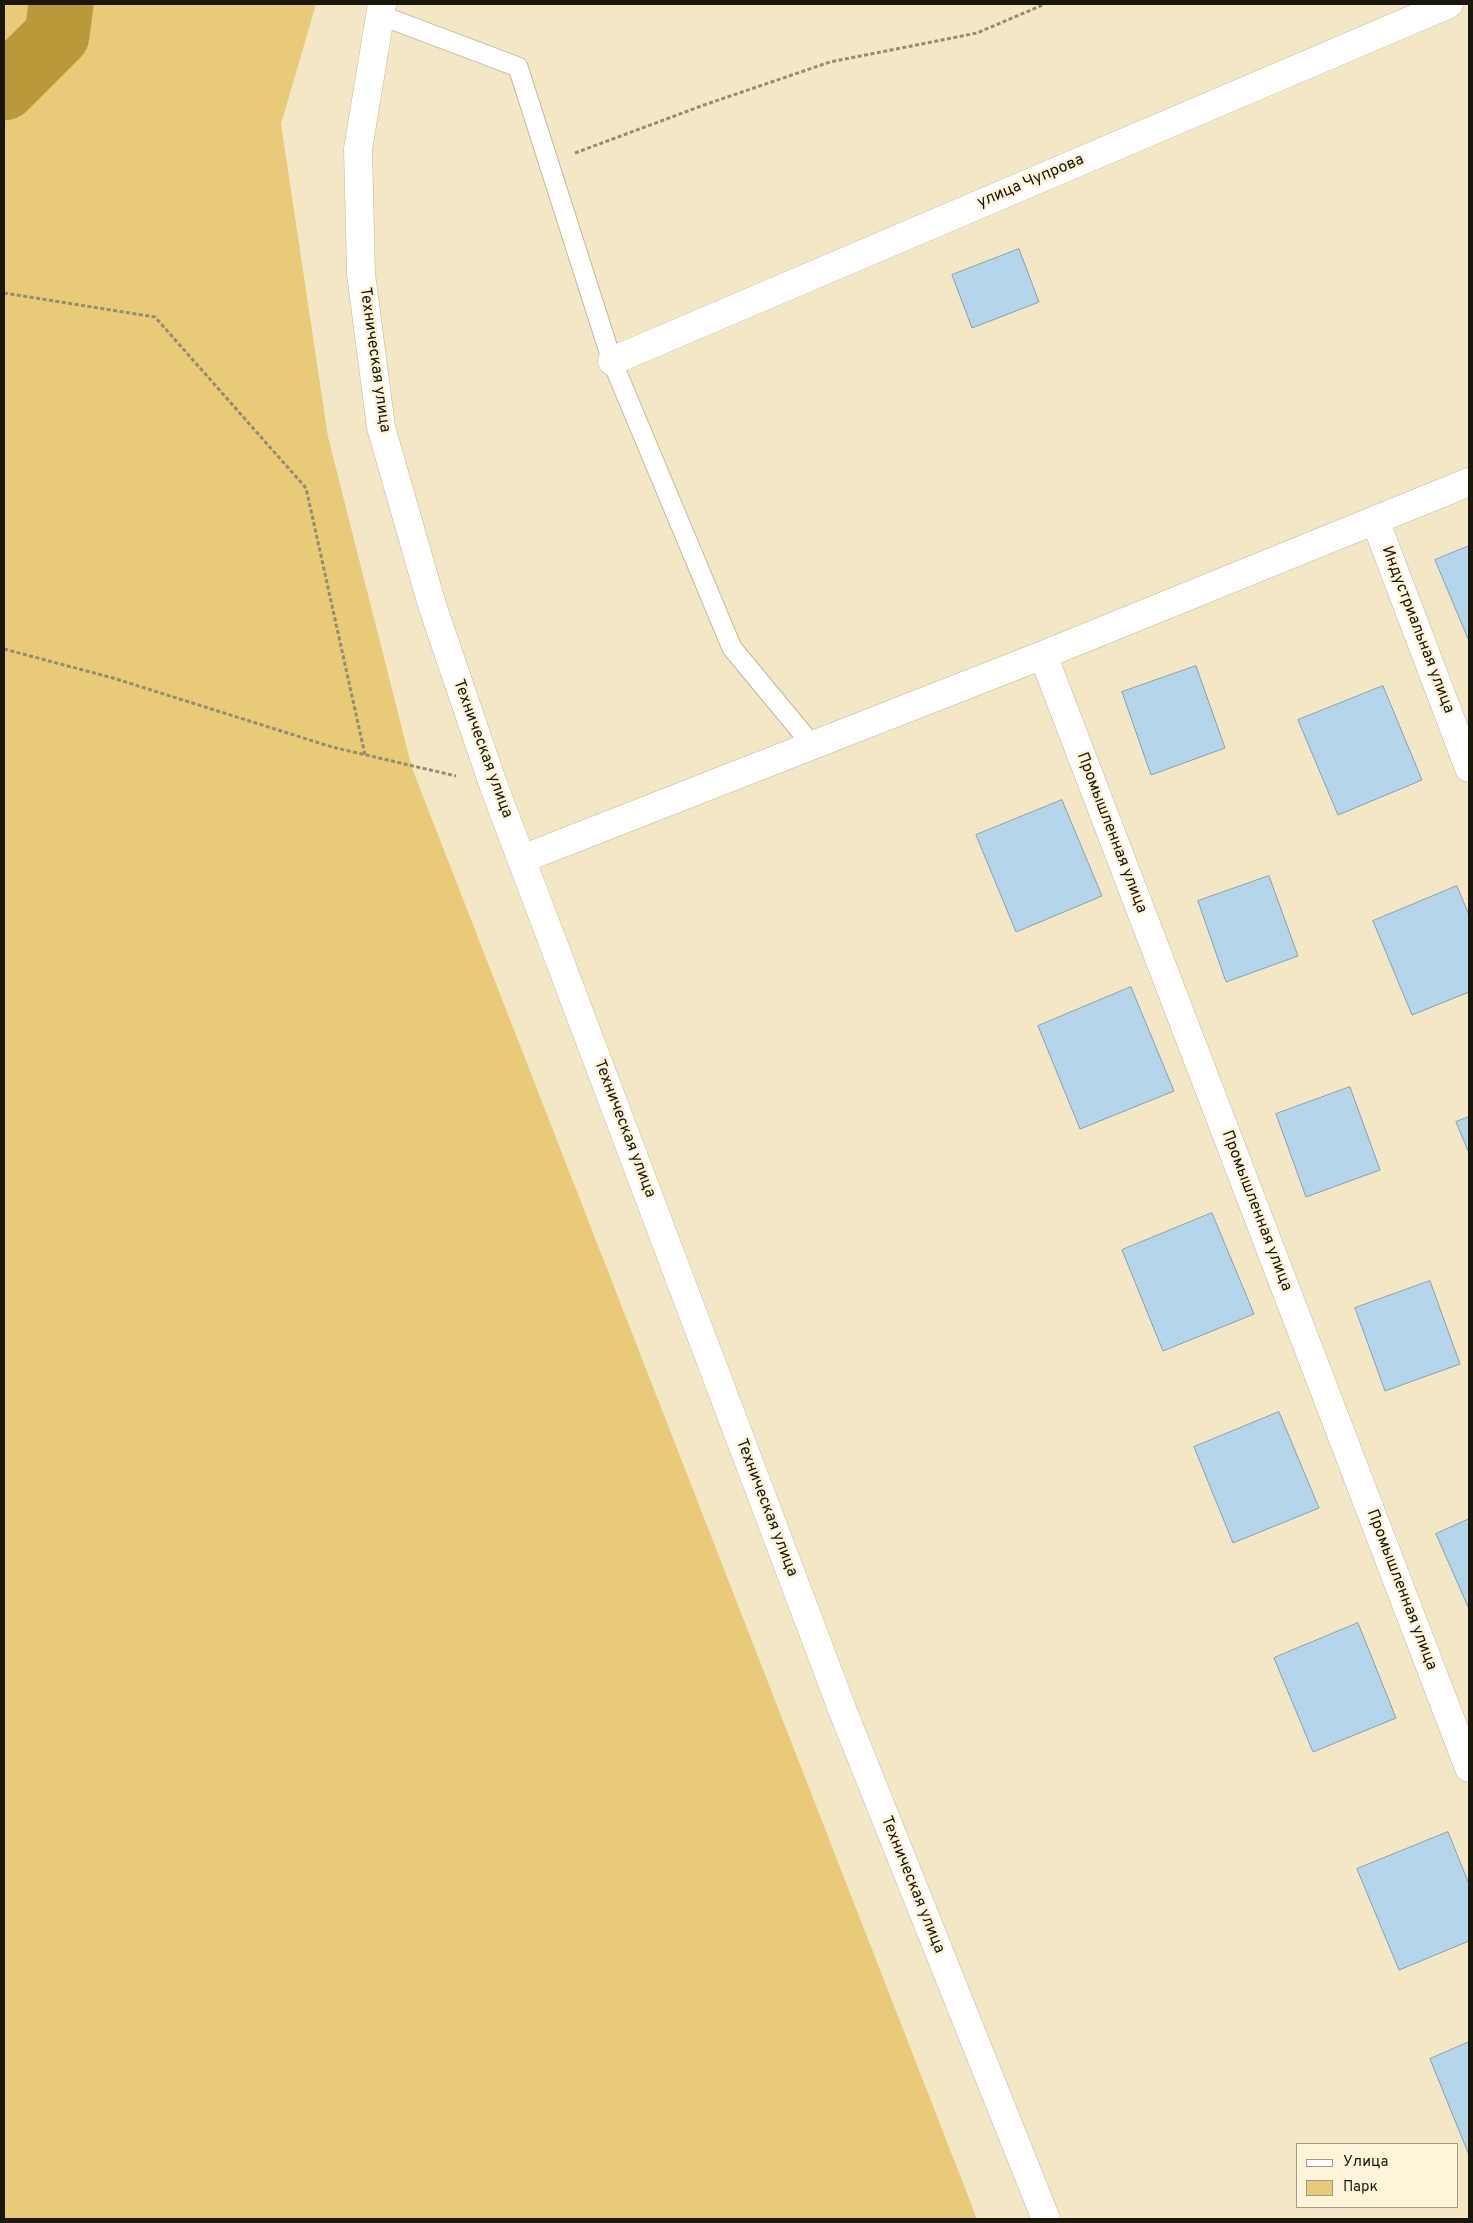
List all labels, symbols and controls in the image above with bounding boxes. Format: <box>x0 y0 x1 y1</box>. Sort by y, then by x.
street label: улица Чупрова <box>975 151 1087 213</box>
street label: Техническая улица <box>354 286 394 434</box>
street label: Индустриальная улица <box>1376 544 1458 716</box>
street label: Техническая улица <box>448 677 516 821</box>
street label: Промышленная улица <box>1071 750 1151 916</box>
street label: Техническая улица <box>589 1057 659 1201</box>
street label: Промышленная улица <box>1216 1128 1296 1294</box>
street label: Техническая улица <box>731 1436 801 1580</box>
street label: Промышленная улица <box>1361 1507 1441 1673</box>
street label: Техническая улица <box>876 1814 948 1956</box>
legend <box>1296 2143 1458 2208</box>
text: Улица <box>1343 2153 1388 2172</box>
text: Парк <box>1343 2178 1378 2197</box>

